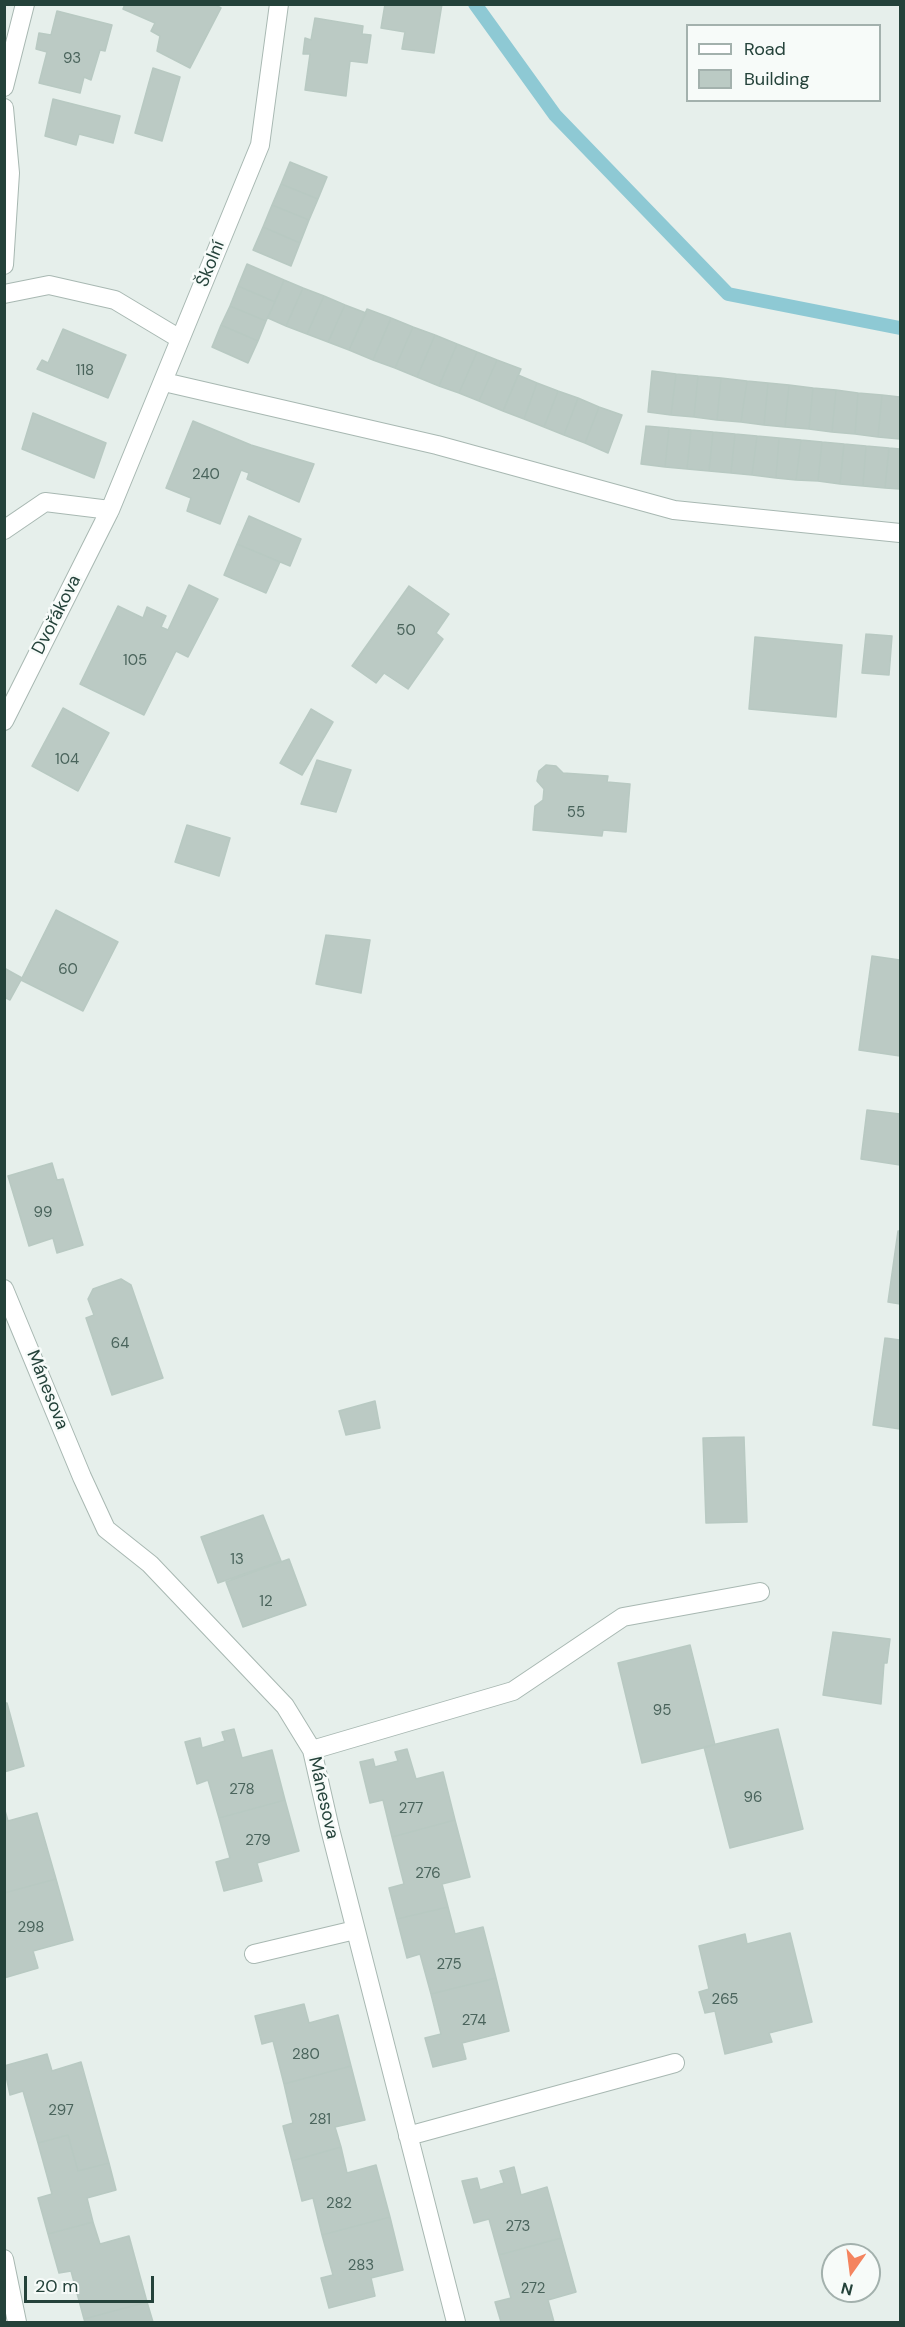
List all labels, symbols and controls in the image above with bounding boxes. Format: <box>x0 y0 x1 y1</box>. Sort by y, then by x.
legend <box>686 24 881 102</box>
text: Road <box>744 37 786 61</box>
house number: 93 <box>63 50 81 68</box>
text: Building <box>744 67 809 91</box>
street label: Školní <box>192 238 230 290</box>
house number: 118 <box>76 362 94 380</box>
house number: 240 <box>192 466 220 484</box>
street label: Dvořákova <box>28 572 86 658</box>
house number: 50 <box>396 622 416 640</box>
house number: 105 <box>123 652 147 670</box>
house number: 104 <box>55 751 79 769</box>
house number: 55 <box>567 804 585 822</box>
house number: 60 <box>58 961 78 979</box>
house number: 99 <box>34 1204 52 1222</box>
house number: 64 <box>111 1335 129 1353</box>
street label: Mánesova <box>21 1347 73 1433</box>
house number: 13 <box>230 1551 244 1569</box>
house number: 12 <box>259 1593 273 1611</box>
house number: 95 <box>653 1702 671 1720</box>
street label: Mánesova <box>303 1755 343 1841</box>
house number: 278 <box>229 1781 255 1799</box>
house number: 96 <box>744 1789 762 1807</box>
house number: 277 <box>399 1800 423 1818</box>
house number: 279 <box>245 1832 271 1850</box>
house number: 276 <box>415 1865 441 1883</box>
house number: 298 <box>18 1919 44 1937</box>
house number: 275 <box>436 1956 462 1974</box>
house number: 265 <box>712 1991 738 2009</box>
house number: 274 <box>462 2012 486 2030</box>
house number: 280 <box>292 2046 320 2064</box>
house number: 297 <box>48 2102 74 2120</box>
house number: 281 <box>309 2111 331 2129</box>
house number: 282 <box>326 2195 352 2213</box>
house number: 273 <box>506 2218 530 2236</box>
north arrow <box>821 2243 881 2303</box>
house number: 283 <box>348 2257 374 2275</box>
scale bar <box>27 2264 158 2302</box>
text: 20 m <box>35 2274 78 2298</box>
text: N <box>839 2277 855 2301</box>
house number: 272 <box>521 2280 545 2298</box>

